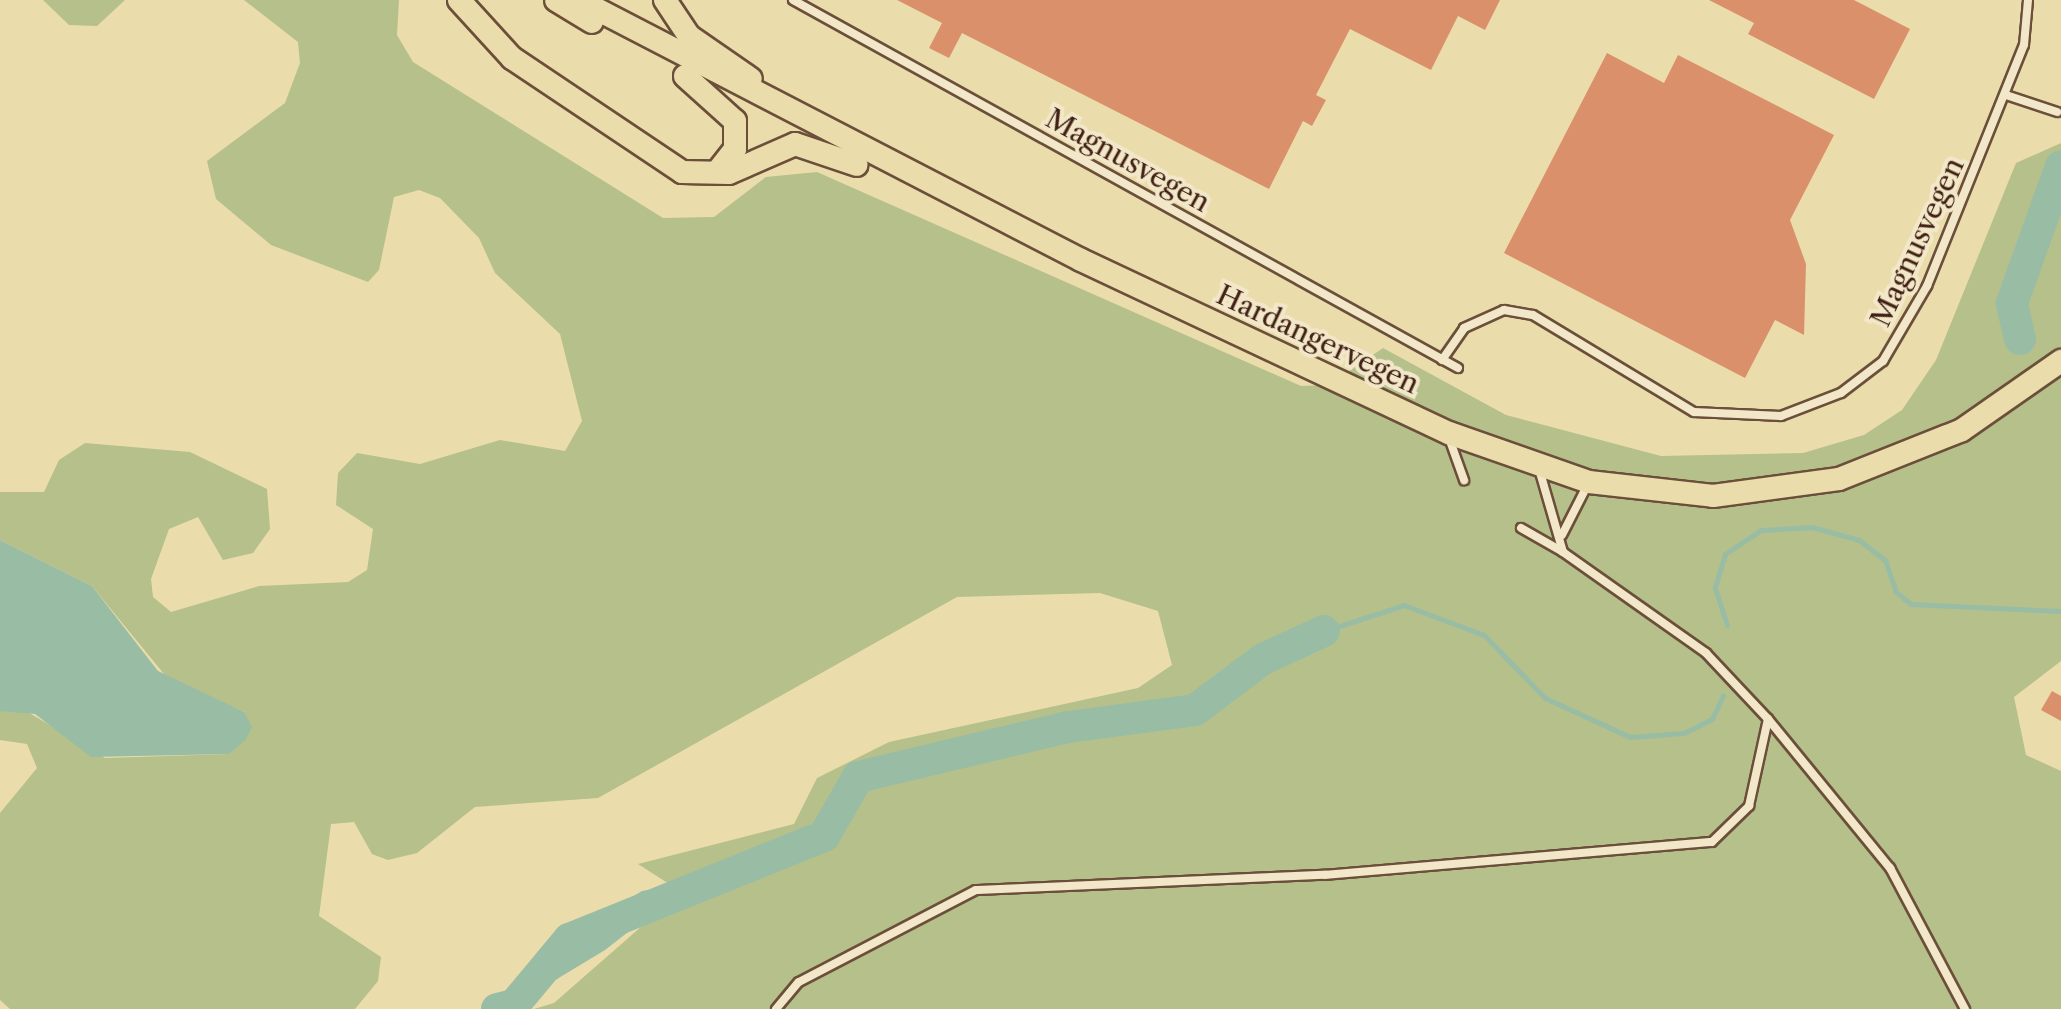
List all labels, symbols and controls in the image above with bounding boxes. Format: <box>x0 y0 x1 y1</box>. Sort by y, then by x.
street label: Magnusvegen <box>1040 101 1216 219</box>
street label: Magnusvegen <box>1863 152 1971 332</box>
street label: Hardangervegen <box>1212 277 1424 401</box>

